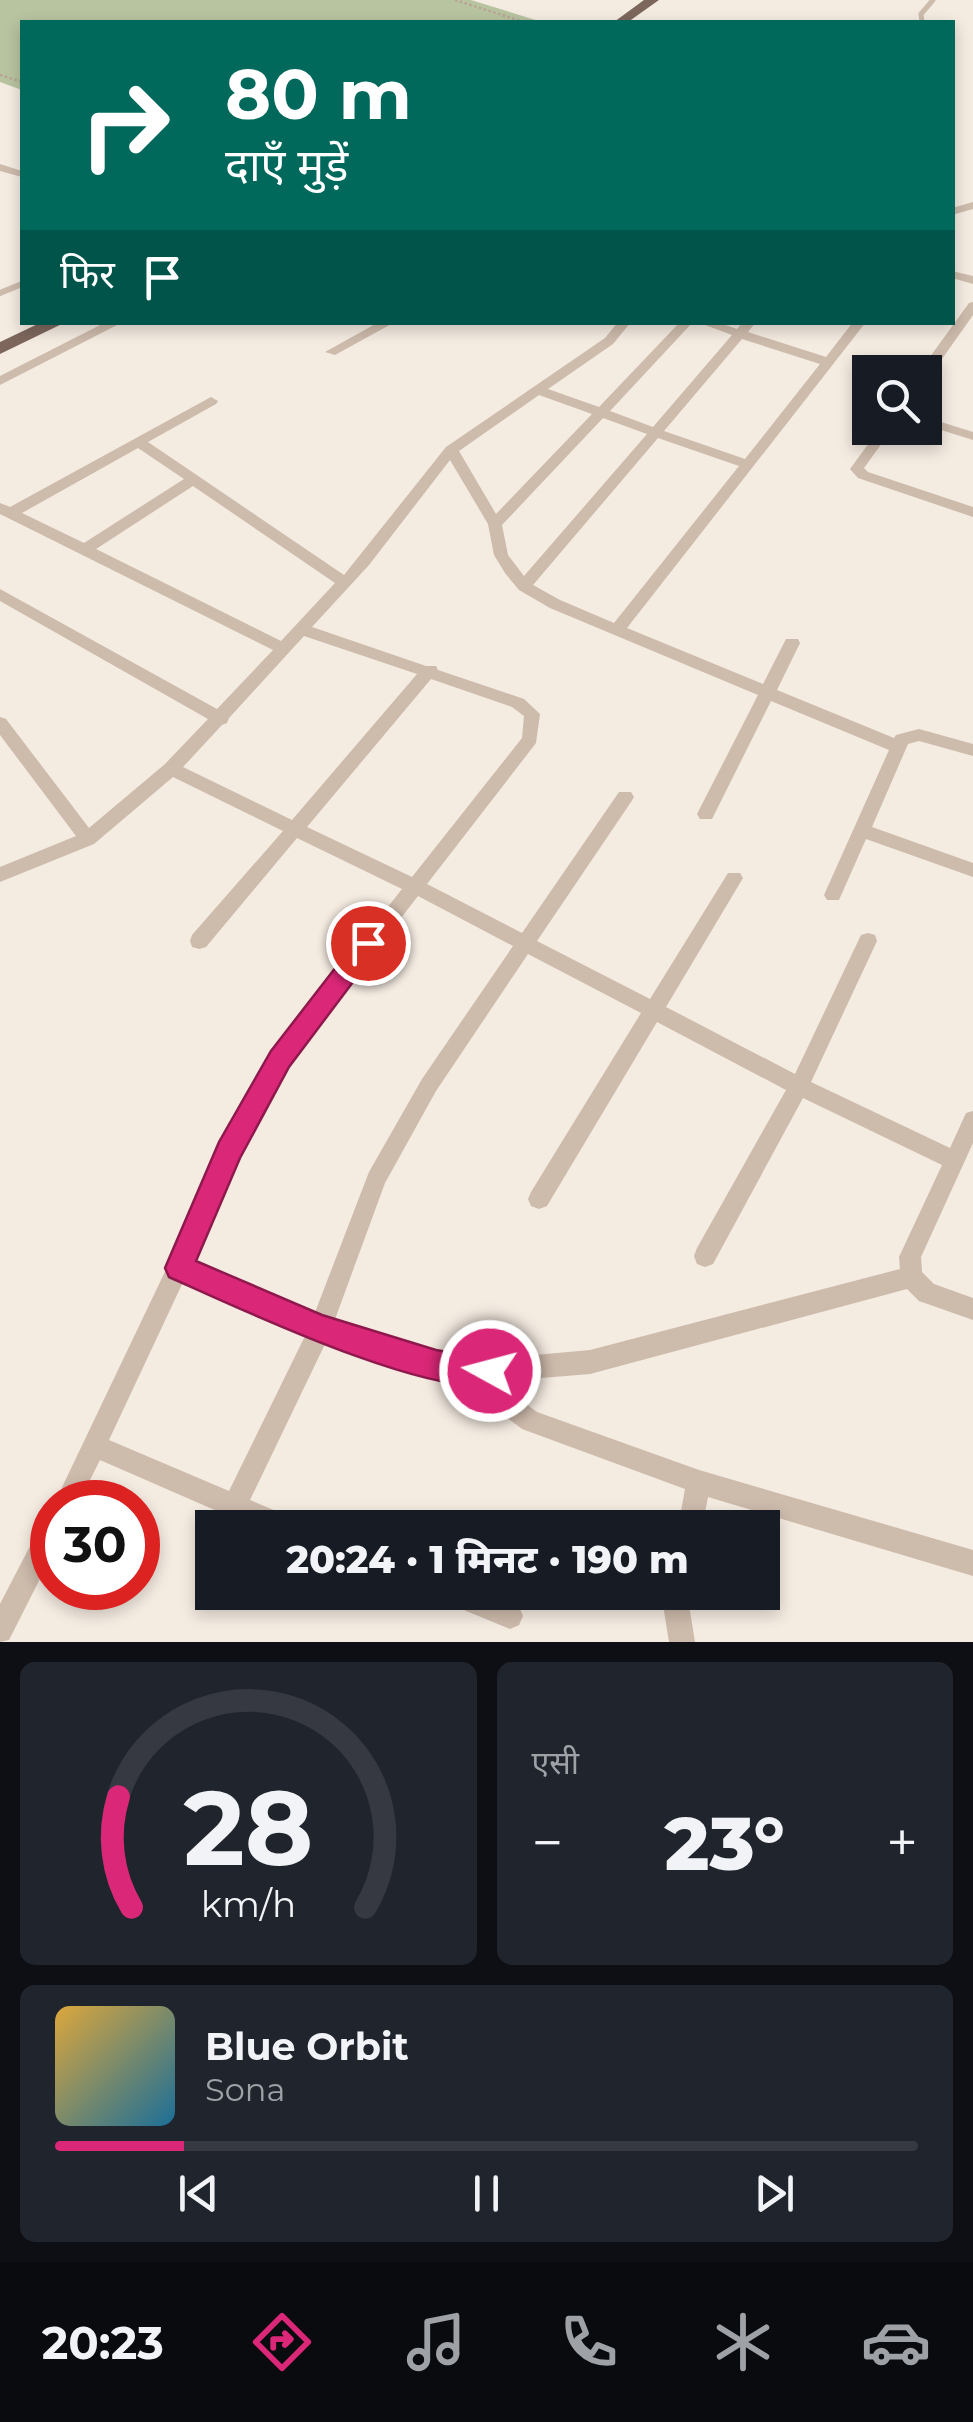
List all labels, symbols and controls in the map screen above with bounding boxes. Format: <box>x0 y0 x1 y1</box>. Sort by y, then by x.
text: 80 m <box>225 51 412 137</box>
icon: right <box>60 60 190 190</box>
text: दाएँ मुड़ें <box>225 137 348 192</box>
icon: arrive <box>135 250 190 305</box>
text: फिर <box>60 251 115 298</box>
map controls <box>852 355 942 445</box>
button: search <box>852 355 942 445</box>
pin <box>326 901 411 986</box>
icon: arrive <box>341 916 396 971</box>
position arrow <box>438 1319 542 1423</box>
speed limit sign: 30 <box>30 1480 160 1610</box>
text: 20:24 · 1 मिनट · 190 m <box>286 1536 689 1583</box>
text: एसी <box>532 1743 579 1782</box>
text: 28 <box>183 1764 313 1891</box>
text: 23° <box>665 1797 785 1889</box>
text: − <box>532 1809 563 1876</box>
text: + <box>886 1809 918 1876</box>
text: km/h <box>201 1882 296 1926</box>
text: Blue Orbit <box>205 2023 409 2070</box>
text: Sona <box>205 2070 285 2109</box>
icon: previous <box>171 2166 226 2221</box>
icon: pause <box>459 2166 514 2221</box>
icon: next <box>747 2166 802 2221</box>
icon: directions <box>247 2307 317 2377</box>
icon: music <box>401 2307 471 2377</box>
icon: phone <box>554 2307 624 2377</box>
icon: climate <box>708 2307 778 2377</box>
icon: car <box>861 2307 931 2377</box>
text: 20:23 <box>42 2315 164 2370</box>

